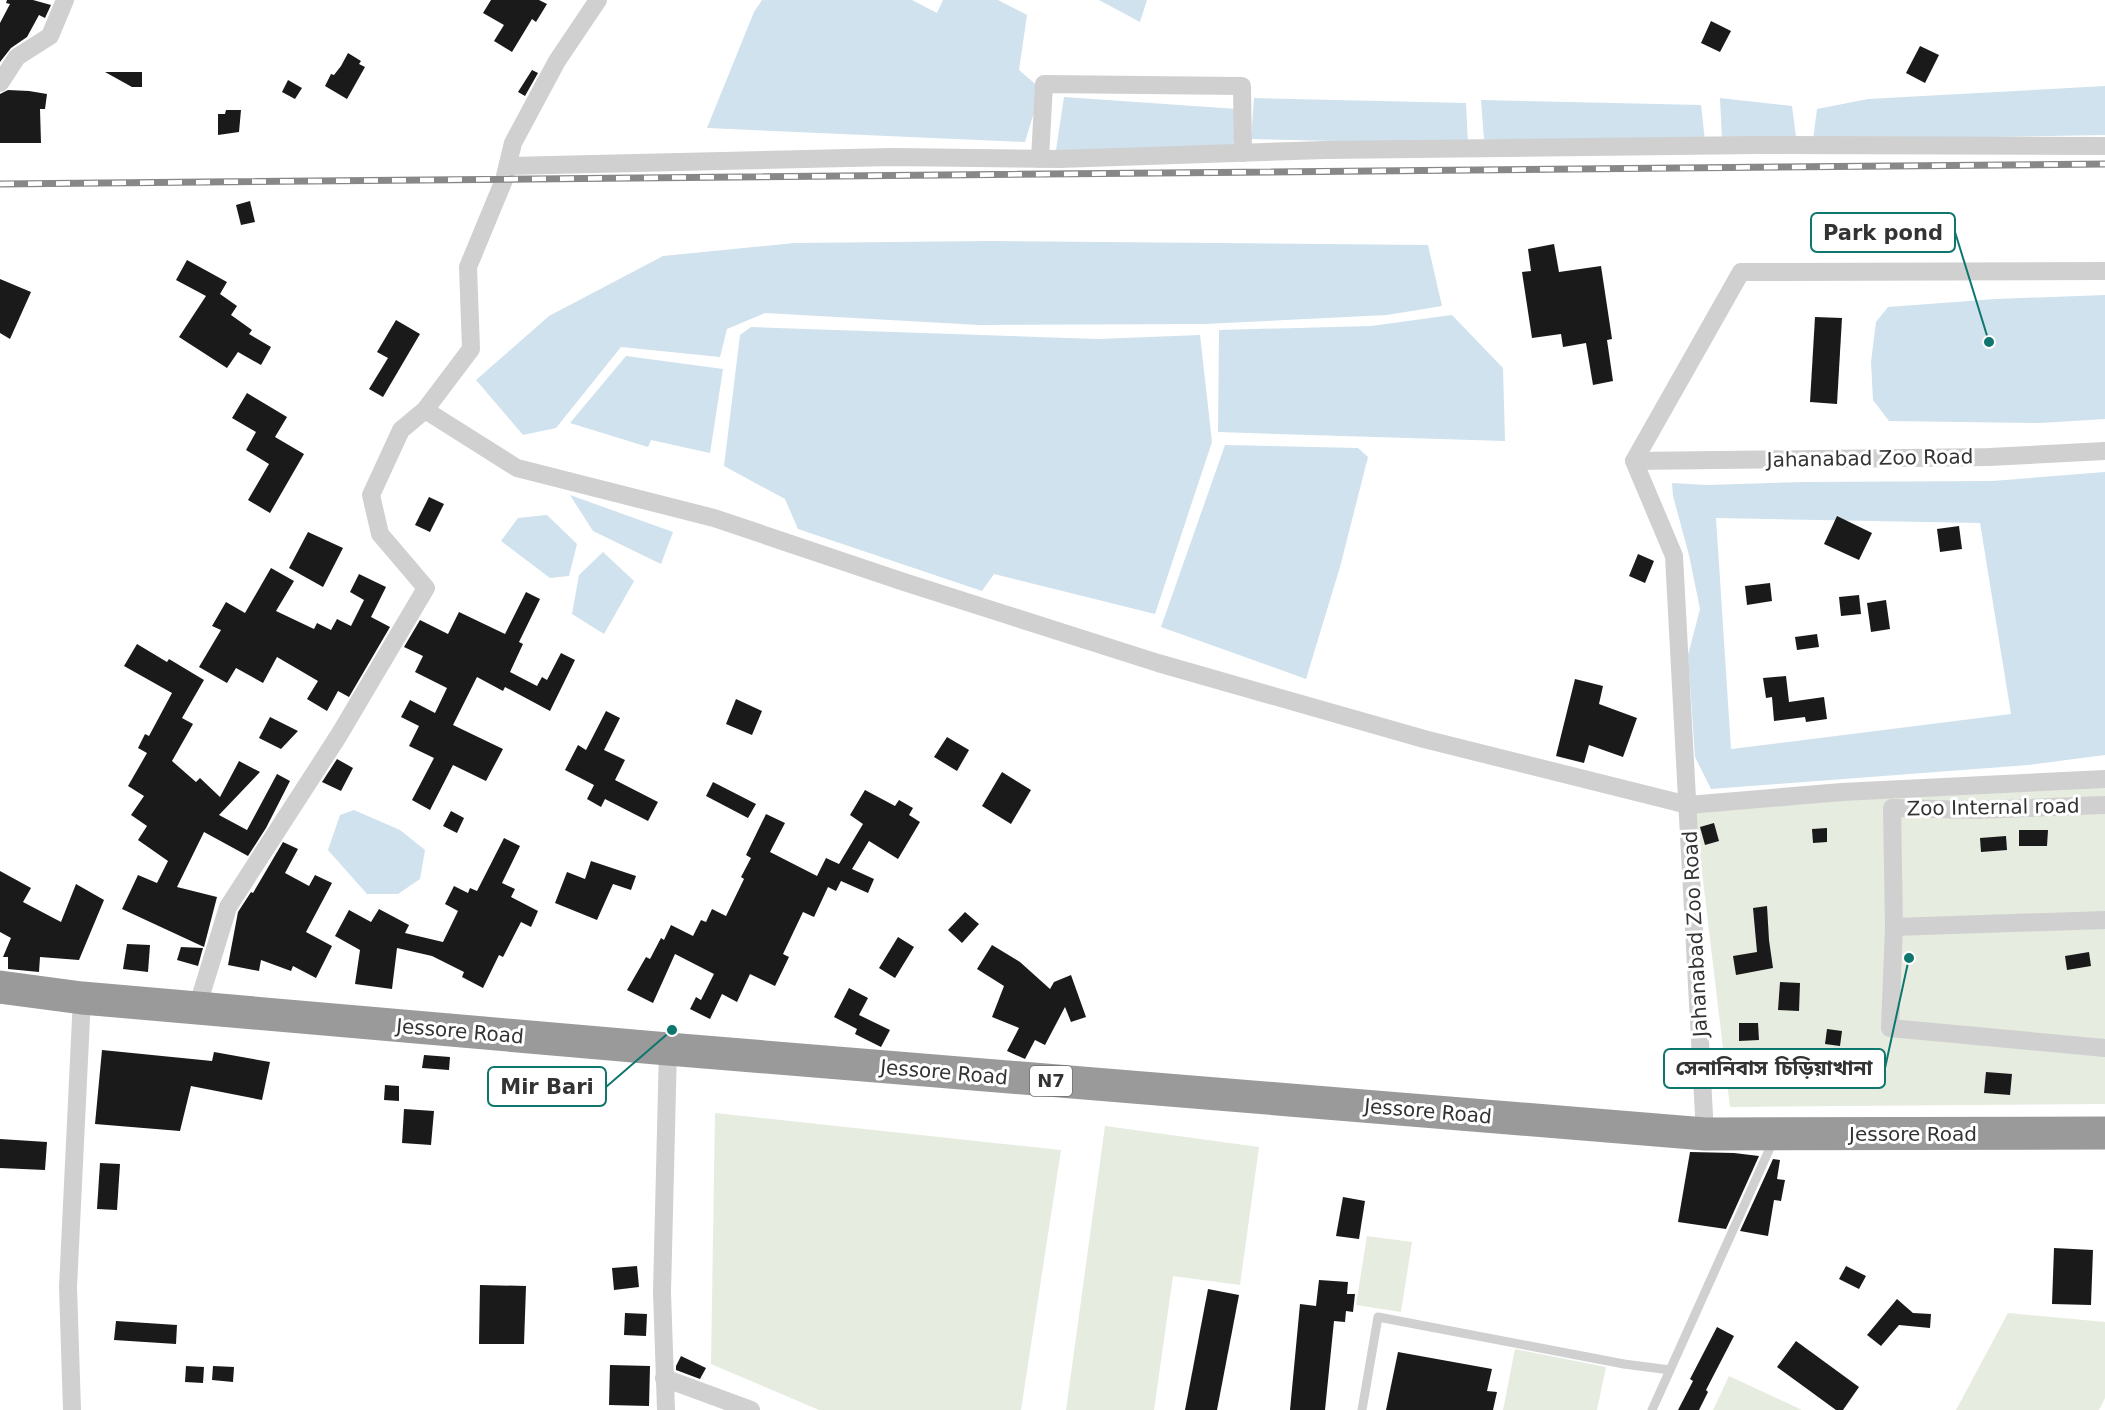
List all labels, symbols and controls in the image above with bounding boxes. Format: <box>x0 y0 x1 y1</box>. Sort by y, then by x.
callout: Park pond <box>1811 213 1955 252</box>
text: Park pond <box>1823 221 1943 245</box>
street label: Jahanabad Zoo Road <box>1764 444 1974 472</box>
street label: Zoo Internal road <box>1906 793 2080 821</box>
street label: Jahanabad Zoo Road <box>1678 830 1712 1040</box>
street label: Jessore Road <box>393 1013 525 1049</box>
callout: সেনানিবাস চিড়িয়াখানা <box>1664 1049 1885 1088</box>
street label: Jessore Road <box>877 1054 1009 1090</box>
text: সেনানিবাস চিড়িয়াখানা <box>1676 1056 1873 1080</box>
road number: N7 <box>1030 1066 1072 1096</box>
callout: Mir Bari <box>488 1067 606 1106</box>
text: Mir Bari <box>500 1075 594 1099</box>
street label: Jessore Road <box>1361 1093 1493 1129</box>
street label: Jessore Road <box>1847 1122 1977 1146</box>

